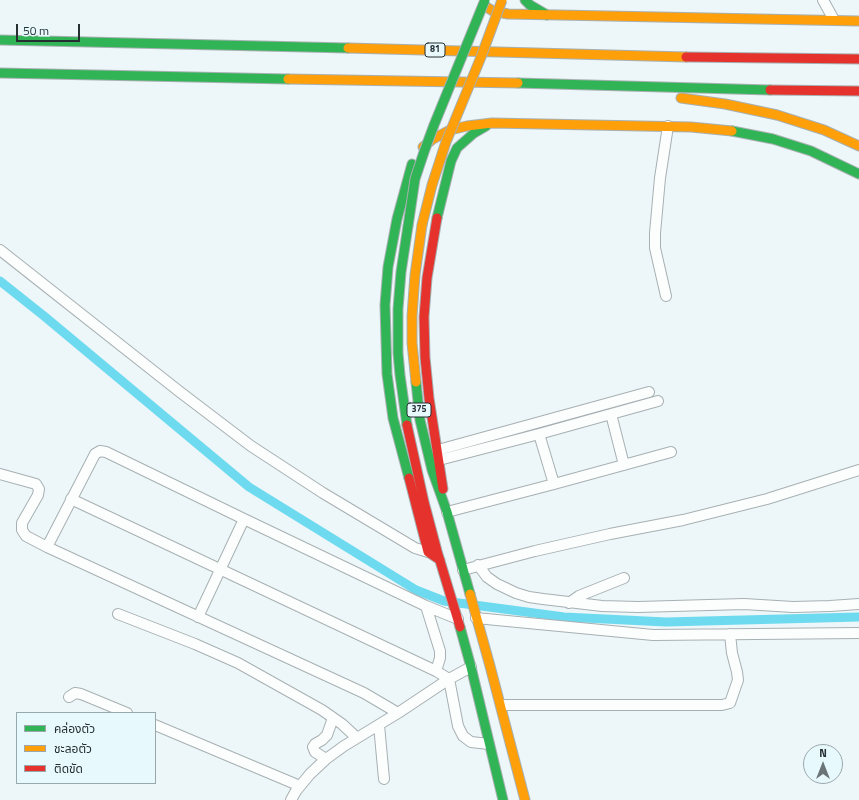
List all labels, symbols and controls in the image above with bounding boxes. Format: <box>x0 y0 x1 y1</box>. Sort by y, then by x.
scale bar <box>18 16 82 42</box>
text: 50 m <box>23 21 49 40</box>
road number: 81 <box>425 43 445 57</box>
road number: 375 <box>407 403 431 417</box>
legend <box>16 712 156 784</box>
text: คล่องตัว <box>54 719 95 738</box>
text: ชะลอตัว <box>54 739 92 758</box>
north arrow <box>803 744 843 784</box>
text: N <box>819 745 827 761</box>
text: ติดขัด <box>54 759 83 778</box>

